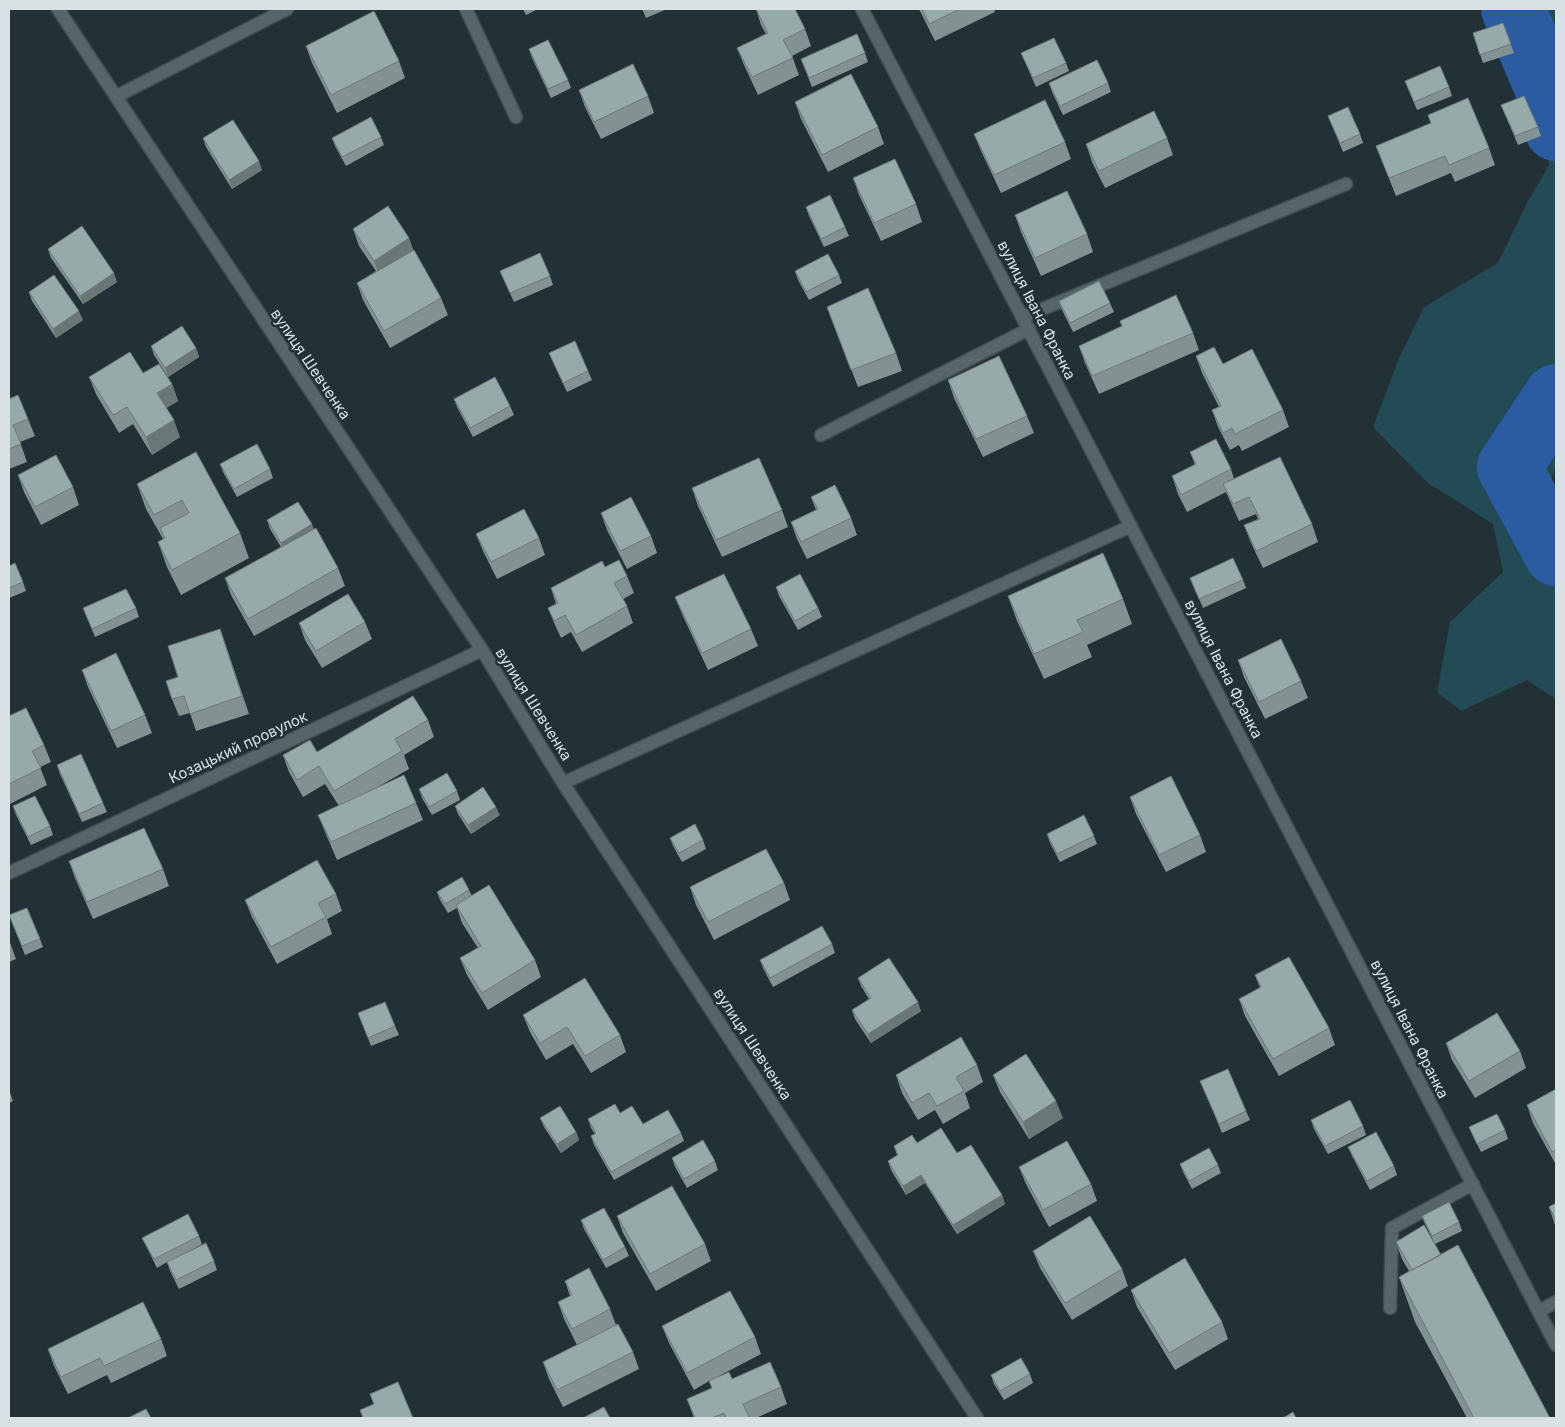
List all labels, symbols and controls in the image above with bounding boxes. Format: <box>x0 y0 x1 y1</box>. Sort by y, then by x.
street label: вулиця Івана Франка <box>994 237 1080 383</box>
street label: вулиця Шевченка <box>267 305 355 423</box>
street label: вулиця Івана Франка <box>1181 596 1267 742</box>
street label: вулиця Шевченка <box>492 644 576 764</box>
street label: Козацький провулок <box>166 707 310 787</box>
street label: вулиця Івана Франка <box>1367 956 1453 1102</box>
street label: вулиця Шевченка <box>710 984 796 1104</box>

